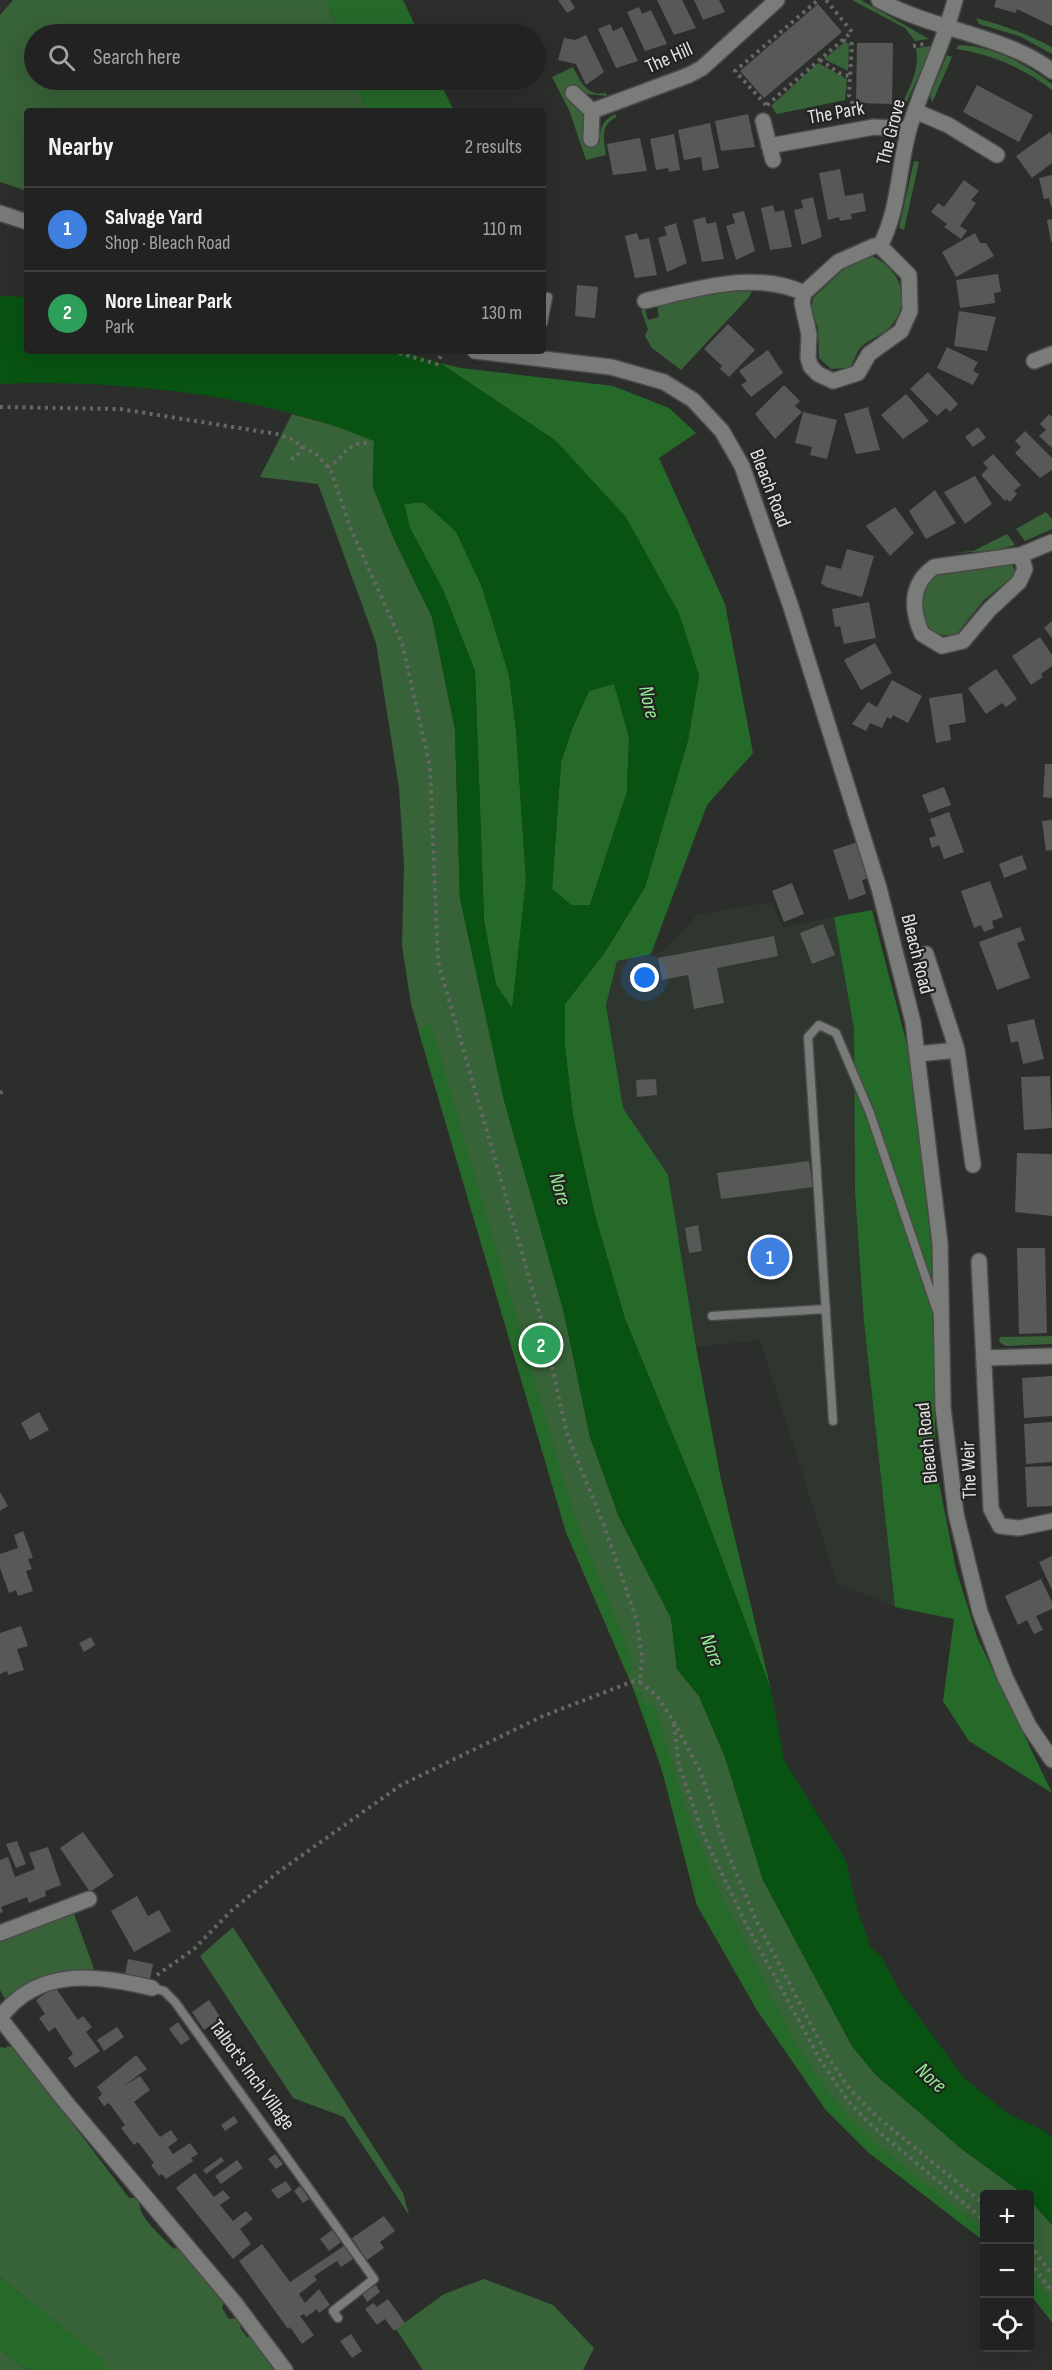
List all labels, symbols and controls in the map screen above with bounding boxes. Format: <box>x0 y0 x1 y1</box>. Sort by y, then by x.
search box <box>24 24 546 90</box>
street label: The Hill <box>642 37 696 79</box>
icon: search <box>45 41 78 74</box>
text: Search here <box>93 44 180 71</box>
street label: The Park <box>806 96 866 130</box>
street label: The Grove <box>871 97 911 167</box>
text: Nearby <box>48 132 114 163</box>
text: 2 results <box>465 135 522 159</box>
text: Salvage Yard <box>105 204 202 231</box>
text: 1 <box>64 217 71 241</box>
text: 110 m <box>483 217 522 241</box>
text: Shop · Bleach Road <box>105 231 230 255</box>
text: Nore Linear Park <box>105 288 232 315</box>
text: 2 <box>63 301 72 325</box>
text: 130 m <box>482 301 522 325</box>
text: Park <box>105 315 134 339</box>
street label: Bleach Road <box>744 446 796 530</box>
water label: Nore <box>633 683 665 721</box>
street label: Bleach Road <box>896 912 938 996</box>
your location <box>630 963 659 992</box>
water label: Nore <box>543 1170 577 1208</box>
pin: 1 <box>750 1234 790 1280</box>
pin: 2 <box>522 1322 560 1368</box>
street label: Bleach Road <box>911 1401 943 1485</box>
street label: The Weir <box>956 1440 982 1499</box>
water label: Nore <box>694 1630 730 1670</box>
street label: Talbot's Inch Village <box>204 2015 300 2135</box>
water label: Nore <box>910 2058 952 2098</box>
map controls <box>980 2190 1034 2352</box>
button: + <box>980 2190 1034 2244</box>
button: − <box>980 2244 1034 2298</box>
button: locate <box>980 2298 1034 2352</box>

